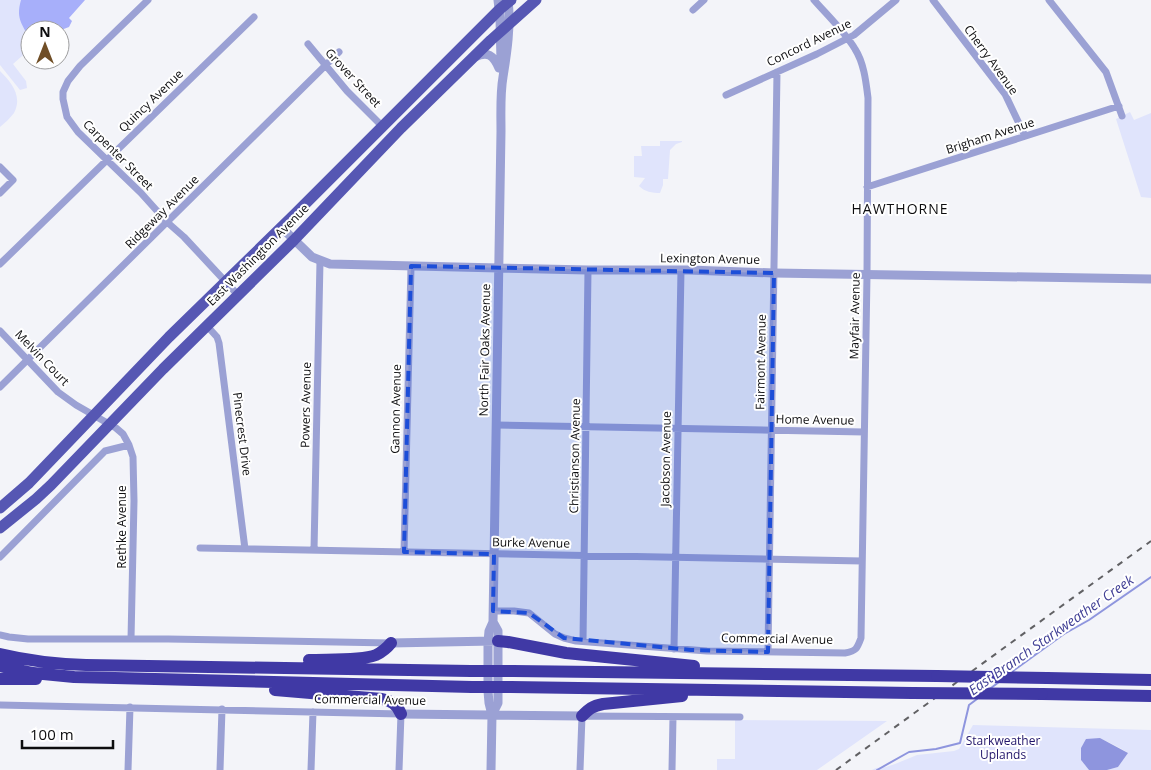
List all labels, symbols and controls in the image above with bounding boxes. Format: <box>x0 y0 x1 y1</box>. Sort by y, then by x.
street label: Concord Avenue <box>764 15 854 70</box>
north arrow <box>20 20 70 70</box>
street label: Cherry Avenue <box>960 21 1023 98</box>
text: N <box>39 22 51 41</box>
street label: Grover Street <box>322 44 385 111</box>
street label: Quincy Avenue <box>115 65 187 136</box>
street label: Brigham Avenue <box>943 113 1037 158</box>
street label: Carpenter Street <box>79 116 157 194</box>
street label: Ridgeway Avenue <box>121 171 202 252</box>
district label: HAWTHORNE <box>852 199 949 218</box>
street label: East Washington Avenue <box>203 200 313 309</box>
street label: Lexington Avenue <box>660 249 760 268</box>
street label: Mayfair Avenue <box>845 272 864 360</box>
street label: North Fair Oaks Avenue <box>475 283 494 417</box>
street label: Fairmont Avenue <box>751 314 770 410</box>
street label: Melvin Court <box>11 326 73 389</box>
street label: Powers Avenue <box>296 362 315 448</box>
street label: Gannon Avenue <box>386 364 405 454</box>
street label: Pinecrest Drive <box>229 391 256 477</box>
street label: Christianson Avenue <box>565 398 584 514</box>
street label: Home Avenue <box>775 410 855 429</box>
street label: Jacobson Avenue <box>656 411 675 508</box>
street label: Rethke Avenue <box>113 485 130 569</box>
street label: Burke Avenue <box>492 533 570 552</box>
water label: East Branch Starkweather Creek <box>964 569 1138 699</box>
street label: Commercial Avenue <box>721 629 833 648</box>
street label: Commercial Avenue <box>314 690 426 709</box>
scale bar <box>22 718 114 750</box>
text: 100 m <box>30 724 74 744</box>
park label: Starkweather Uplands <box>966 732 1040 763</box>

